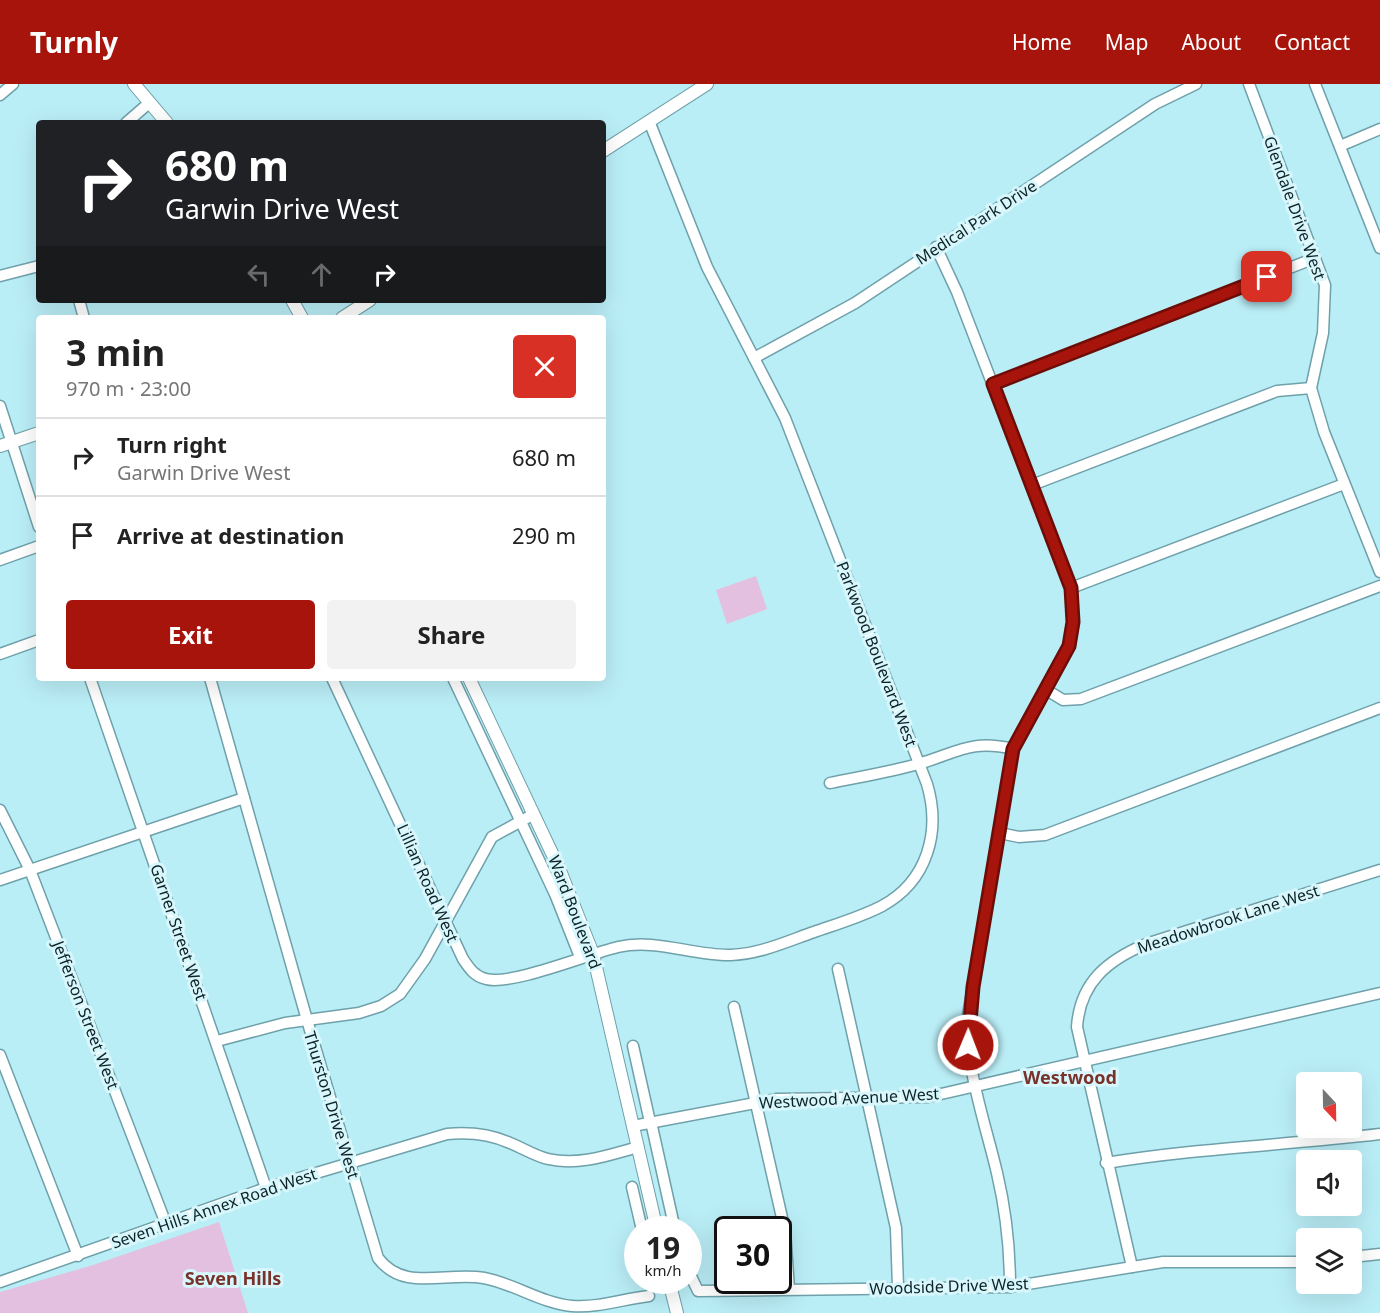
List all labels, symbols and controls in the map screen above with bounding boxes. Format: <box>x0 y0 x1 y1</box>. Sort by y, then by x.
text: Turnly <box>30 23 118 61</box>
text: Home <box>1012 28 1072 56</box>
text: Map <box>1105 28 1148 56</box>
text: About <box>1181 28 1241 56</box>
text: Contact <box>1274 28 1350 56</box>
street label: Glendale Drive West <box>1259 133 1331 283</box>
text: 680 m <box>165 136 289 193</box>
icon: right <box>66 144 144 222</box>
street label: Medical Park Drive <box>911 175 1041 269</box>
text: Garwin Drive West <box>165 190 399 227</box>
pin <box>1241 251 1292 302</box>
icon: left <box>242 258 275 291</box>
icon: ahead <box>305 258 338 291</box>
icon: right <box>368 258 401 291</box>
icon: arrive <box>1250 260 1283 293</box>
text: 3 min <box>66 328 165 377</box>
button: close <box>513 335 576 398</box>
text: 970 m · 23:00 <box>66 375 191 402</box>
text: Turn right <box>117 429 227 459</box>
icon: right <box>66 441 99 474</box>
text: 680 m <box>512 442 576 472</box>
text: Garwin Drive West <box>117 459 290 486</box>
icon: arrive <box>66 519 99 552</box>
text: Arrive at destination <box>117 520 344 550</box>
text: 290 m <box>512 520 576 550</box>
street label: Parkwood Boulevard West <box>831 558 923 750</box>
button: Exit <box>66 600 315 669</box>
button: Share <box>327 600 576 669</box>
street label: Lillian Road West <box>392 820 464 946</box>
street label: Ward Boulevard <box>543 852 607 972</box>
street label: Garner Street West <box>145 861 213 1003</box>
street label: Meadowbrook Lane West <box>1134 879 1322 959</box>
street label: Jefferson Street West <box>47 936 125 1093</box>
position arrow <box>936 1013 1000 1077</box>
street label: Thurston Drive West <box>299 1029 365 1182</box>
district label: Westwood <box>1023 1065 1117 1089</box>
north arrow <box>1296 1072 1362 1138</box>
map controls <box>1296 1072 1362 1294</box>
street label: Westwood Avenue West <box>758 1082 940 1114</box>
button: sound <box>1296 1150 1362 1216</box>
street label: Seven Hills Annex Road West <box>108 1162 320 1254</box>
speed limit sign: 30 <box>714 1216 792 1294</box>
text: 19 <box>646 1227 680 1268</box>
button: layers <box>1296 1228 1362 1294</box>
text: km/h <box>645 1260 681 1280</box>
district label: Seven Hills <box>185 1266 281 1290</box>
street label: Woodside Drive West <box>869 1272 1029 1300</box>

